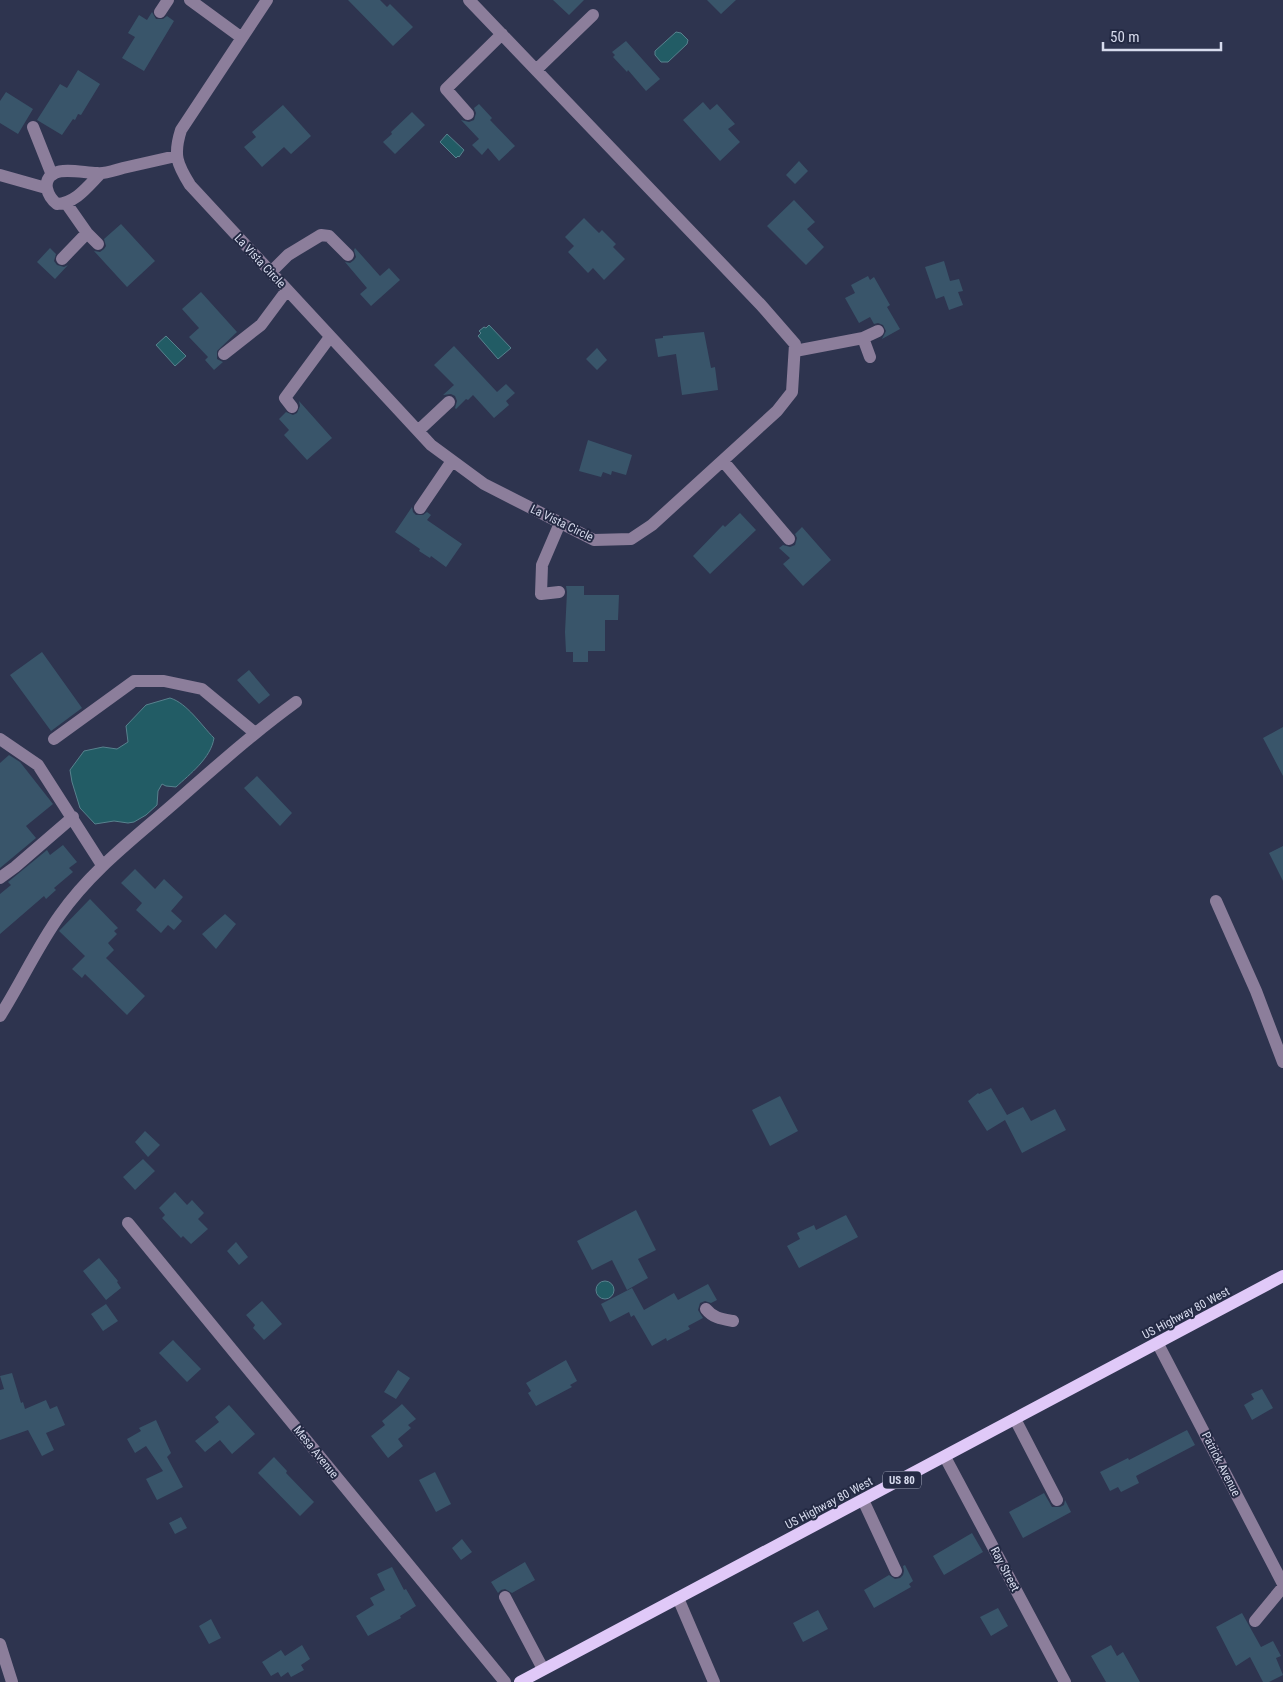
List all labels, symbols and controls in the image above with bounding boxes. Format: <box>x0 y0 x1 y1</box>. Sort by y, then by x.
scale bar <box>1103 20 1220 52</box>
text: 50 m <box>1110 28 1140 46</box>
street label: La Vista Circle <box>232 231 289 291</box>
street label: La Vista Circle <box>528 502 596 544</box>
street label: US Highway 80 West <box>1140 1284 1233 1342</box>
street label: Mesa Avenue <box>291 1423 342 1481</box>
street label: Patrick Avenue <box>1199 1429 1243 1499</box>
road number: US 80 <box>883 1472 921 1488</box>
street label: US Highway 80 West <box>783 1474 876 1532</box>
street label: Ray Street <box>988 1545 1023 1594</box>

